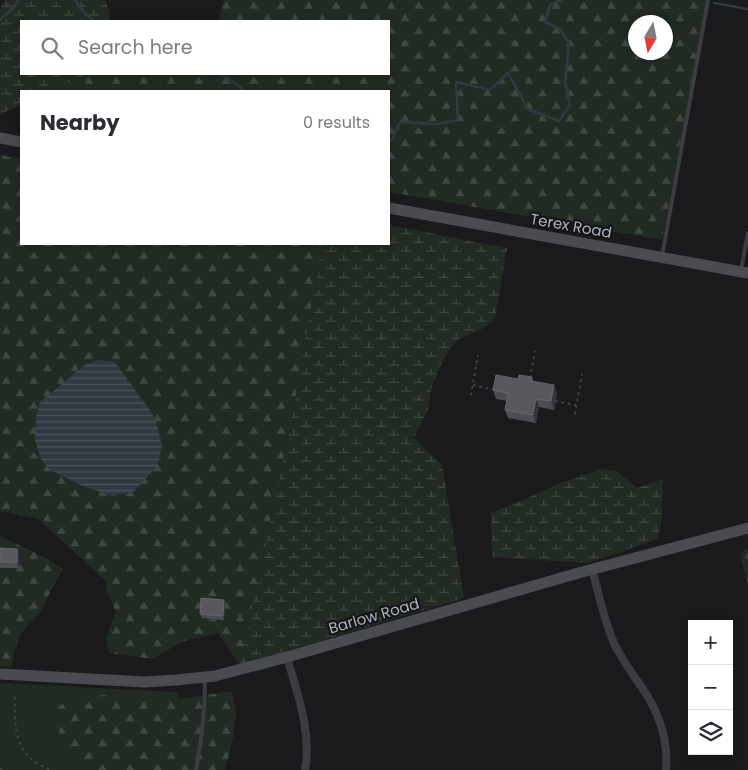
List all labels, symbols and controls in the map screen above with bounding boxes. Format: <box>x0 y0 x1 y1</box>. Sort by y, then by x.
north arrow <box>628 15 673 60</box>
search box <box>20 20 390 75</box>
icon: search <box>38 34 66 62</box>
text: Search here <box>78 34 192 61</box>
text: Nearby <box>40 108 120 137</box>
text: 0 results <box>303 111 370 134</box>
street label: Terex Road <box>529 208 614 243</box>
street label: Barlow Road <box>326 593 422 639</box>
map controls <box>688 620 733 755</box>
button: + <box>688 620 733 665</box>
button: − <box>688 665 733 710</box>
button: layers <box>688 710 733 755</box>

